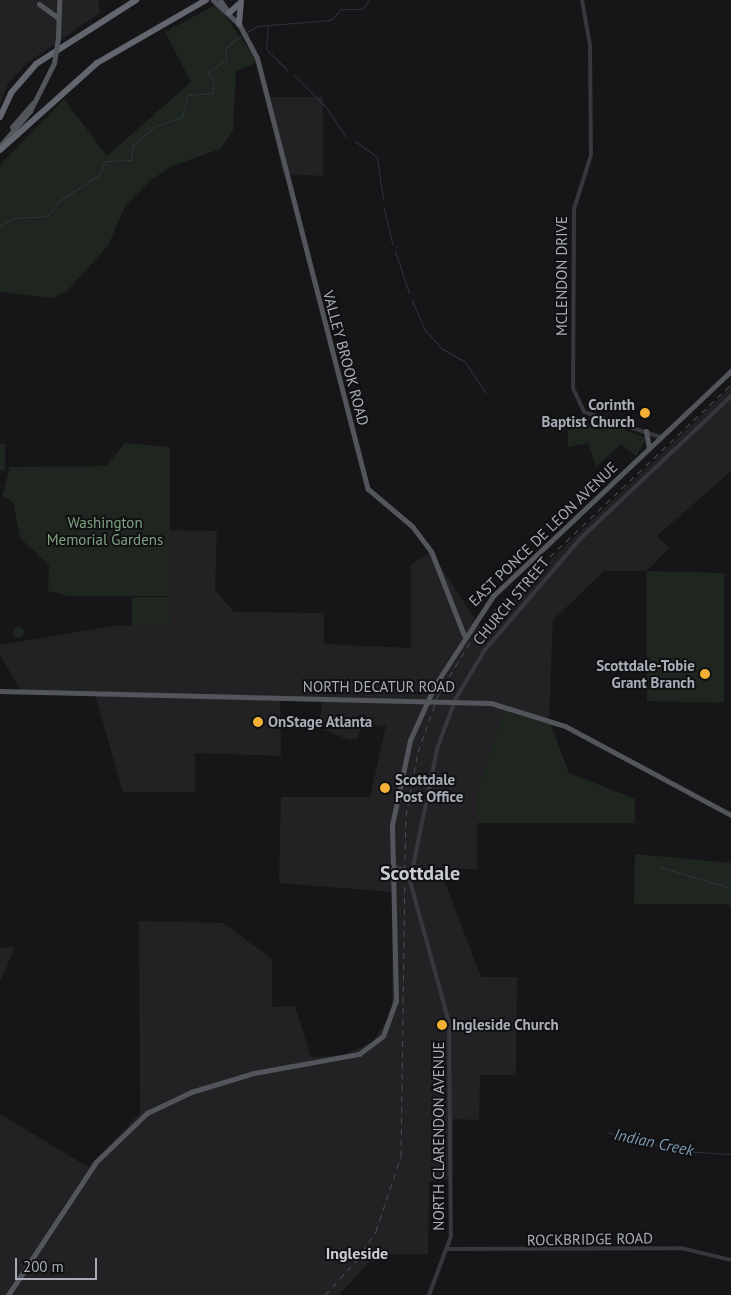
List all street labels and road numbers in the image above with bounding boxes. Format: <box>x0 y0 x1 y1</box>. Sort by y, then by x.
street label: MCLENDON DRIVE <box>553 216 571 336</box>
street label: VALLEY BROOK ROAD <box>319 288 373 428</box>
street label: EAST PONCE DE LEON AVENUE <box>465 458 621 610</box>
street label: CHURCH STREET <box>469 553 553 649</box>
street label: NORTH DECATUR ROAD <box>303 678 455 696</box>
street label: NORTH CLARENDON AVENUE <box>430 1041 448 1231</box>
street label: ROCKBRIDGE ROAD <box>527 1229 653 1249</box>

